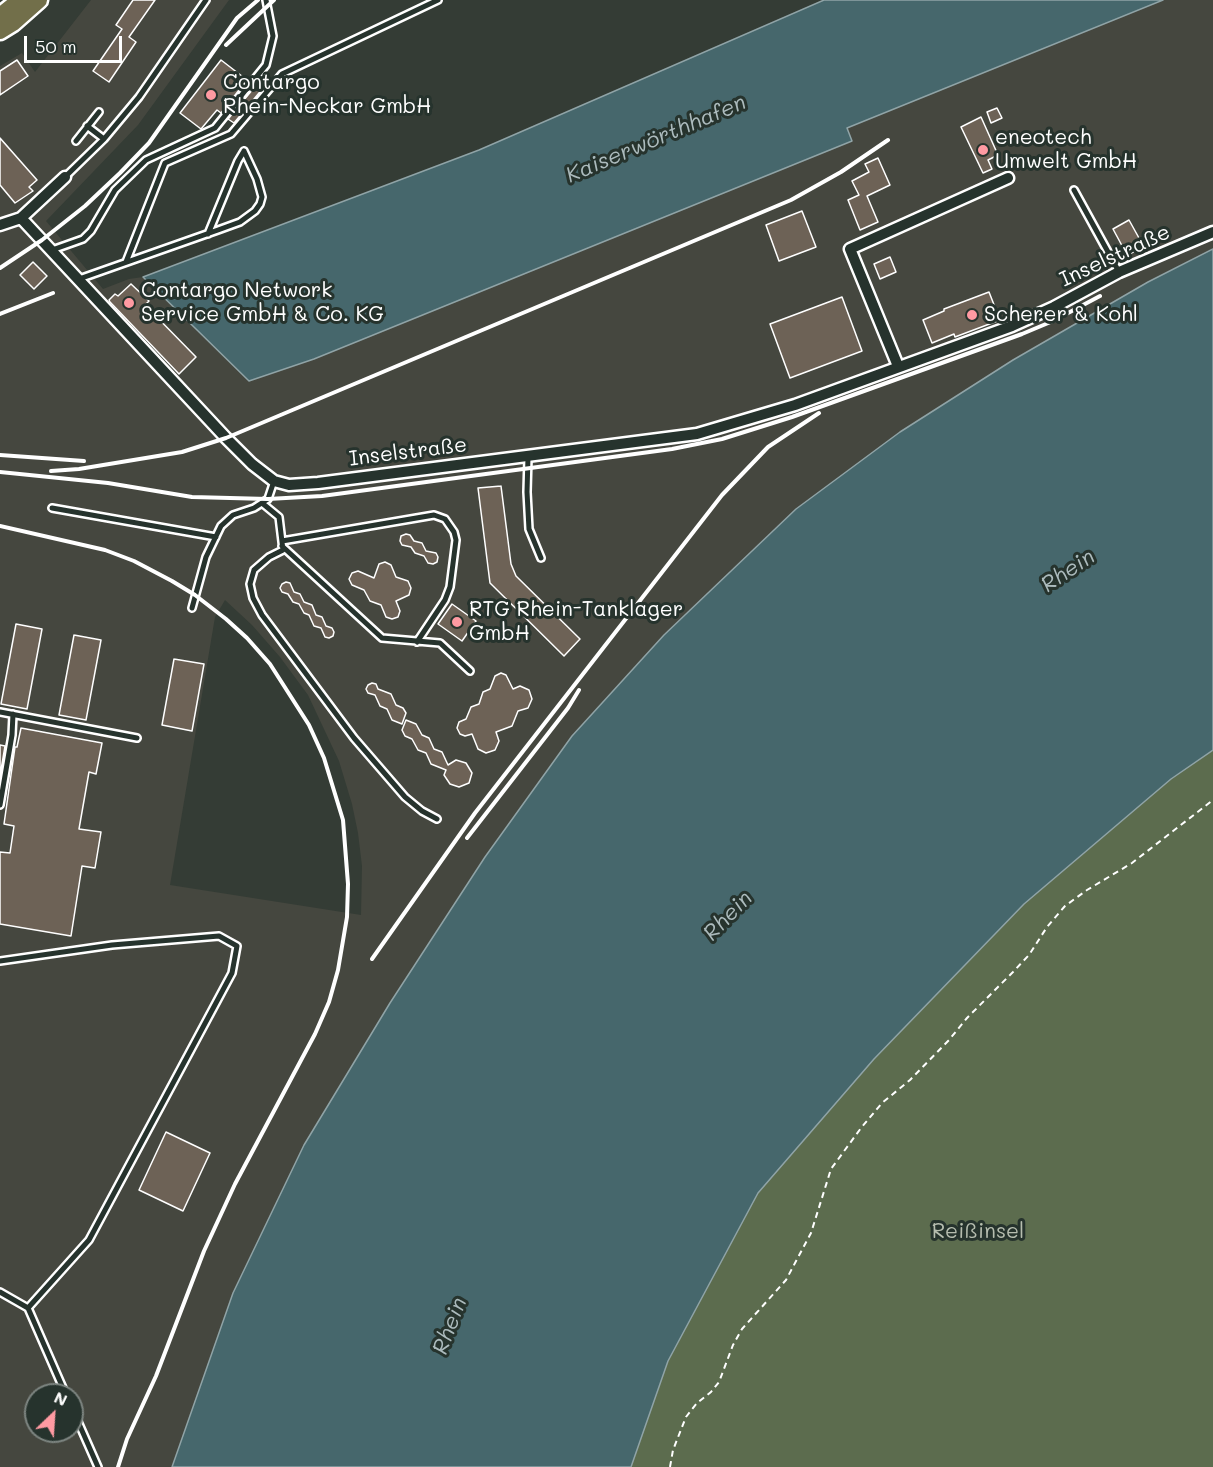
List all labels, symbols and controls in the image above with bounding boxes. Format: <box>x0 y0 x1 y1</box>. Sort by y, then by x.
scale bar <box>27 24 124 62</box>
text: 50 m <box>35 34 77 58</box>
place label: Contargo Rhein-Neckar GmbH <box>223 70 431 120</box>
marker: Contargo Rhein-Neckar GmbH <box>204 88 218 102</box>
water label: Kaiserwörthhafen <box>562 89 750 189</box>
place label: eneotech Umwelt GmbH <box>995 125 1137 175</box>
marker: eneotech Umwelt GmbH <box>976 143 990 157</box>
street label: Inselstraße <box>1056 219 1174 293</box>
place label: Contargo Network Service GmbH & Co. KG <box>141 278 384 328</box>
marker: Contargo Network Service GmbH & Co. KG <box>122 296 136 310</box>
place label: Scherer & Kohl <box>984 302 1138 328</box>
marker: Scherer & Kohl <box>965 308 979 322</box>
street label: Inselstraße <box>348 432 468 472</box>
water label: Rhein <box>1036 544 1100 598</box>
place label: RTG Rhein-Tanklager GmbH <box>469 597 683 647</box>
marker: RTG Rhein-Tanklager GmbH <box>450 615 464 629</box>
water label: Rhein <box>698 886 758 946</box>
park label: Reißinsel <box>932 1219 1024 1245</box>
water label: Rhein <box>427 1294 473 1358</box>
north arrow <box>24 1383 84 1443</box>
text: N <box>51 1386 71 1410</box>

